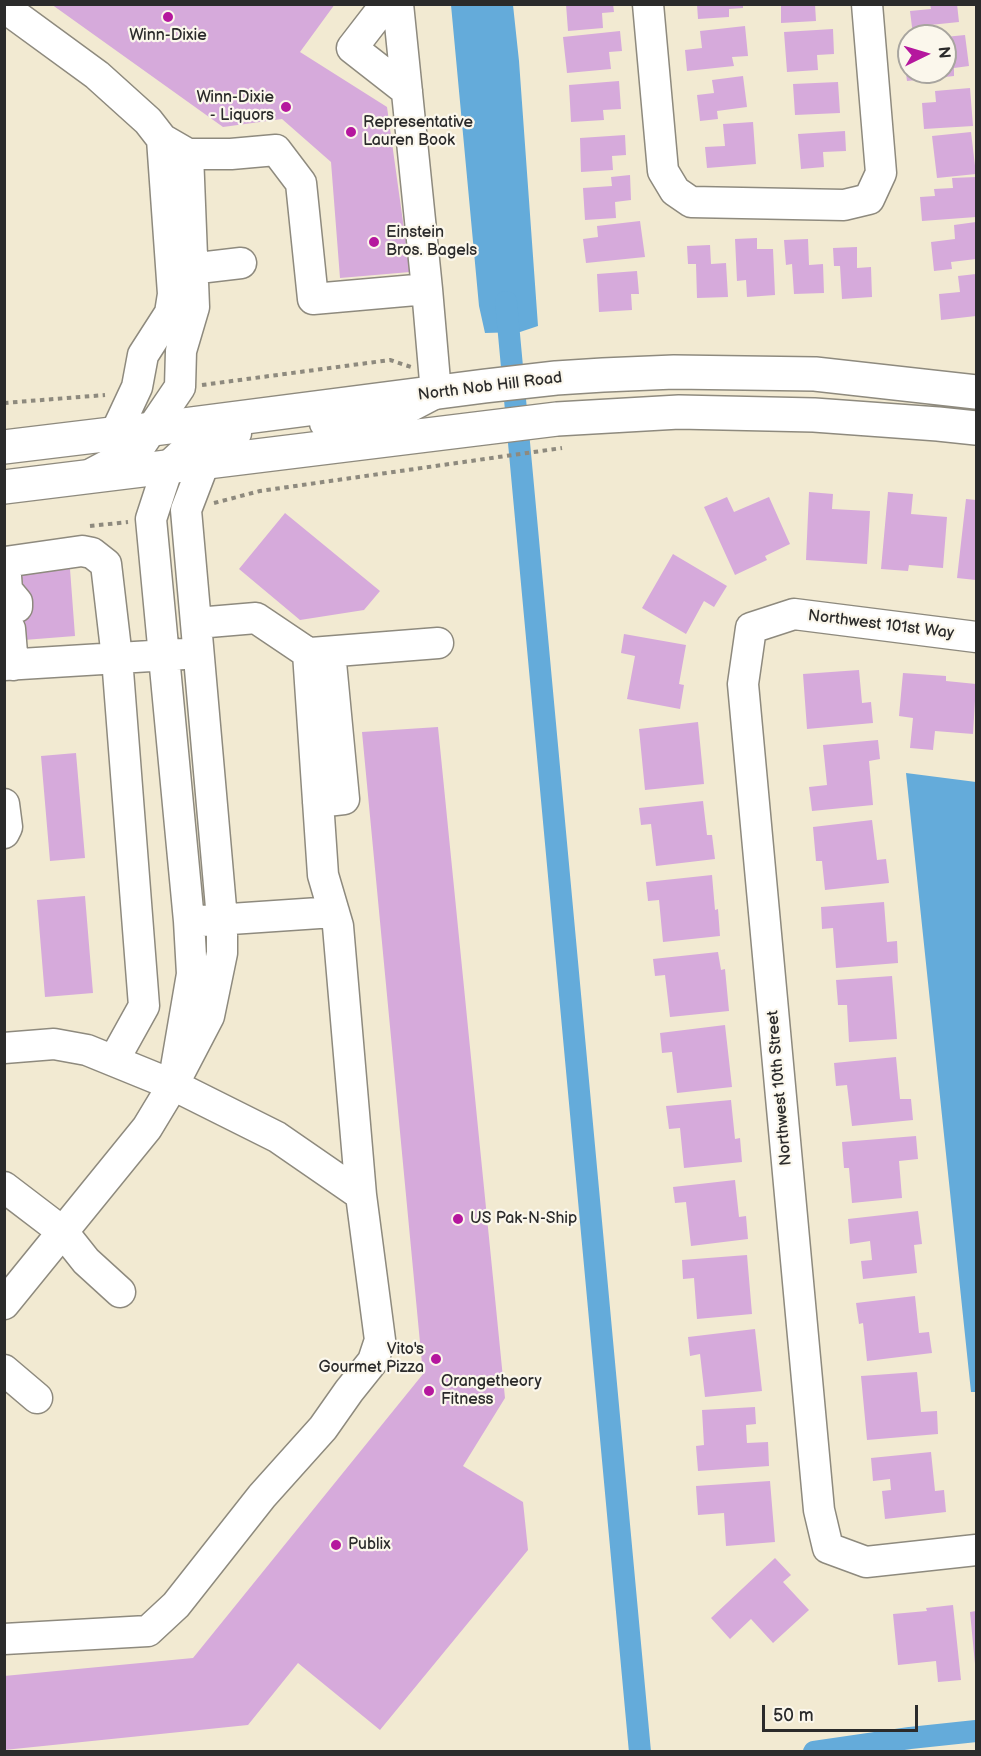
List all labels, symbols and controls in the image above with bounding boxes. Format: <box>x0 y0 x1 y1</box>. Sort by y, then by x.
marker: Winn-Dixie <box>161 10 175 24</box>
north arrow <box>897 24 957 84</box>
place label: Winn-Dixie <box>129 26 207 46</box>
text: N <box>933 46 953 59</box>
place label: Winn-Dixie - Liquors <box>196 88 274 126</box>
marker: Winn-Dixie - Liquors <box>279 100 293 114</box>
place label: Representative Lauren Book <box>363 113 473 151</box>
marker: Representative Lauren Book <box>344 125 358 139</box>
place label: Einstein Bros. Bagels <box>386 223 477 261</box>
marker: Einstein Bros. Bagels <box>367 235 381 249</box>
street label: North Nob Hill Road <box>417 369 563 405</box>
street label: Northwest 101st Way <box>807 607 955 643</box>
street label: Northwest 10th Street <box>764 1010 796 1166</box>
place label: US Pak-N-Ship <box>470 1209 577 1229</box>
marker: US Pak-N-Ship <box>451 1212 465 1226</box>
place label: Vito's Gourmet Pizza <box>318 1340 424 1378</box>
marker: Vito's Gourmet Pizza <box>429 1352 443 1366</box>
place label: Orangetheory Fitness <box>441 1372 542 1410</box>
marker: Orangetheory Fitness <box>422 1384 436 1398</box>
place label: Publix <box>348 1535 391 1555</box>
marker: Publix <box>329 1538 343 1552</box>
scale bar <box>765 1693 921 1731</box>
text: 50 m <box>773 1705 814 1726</box>

